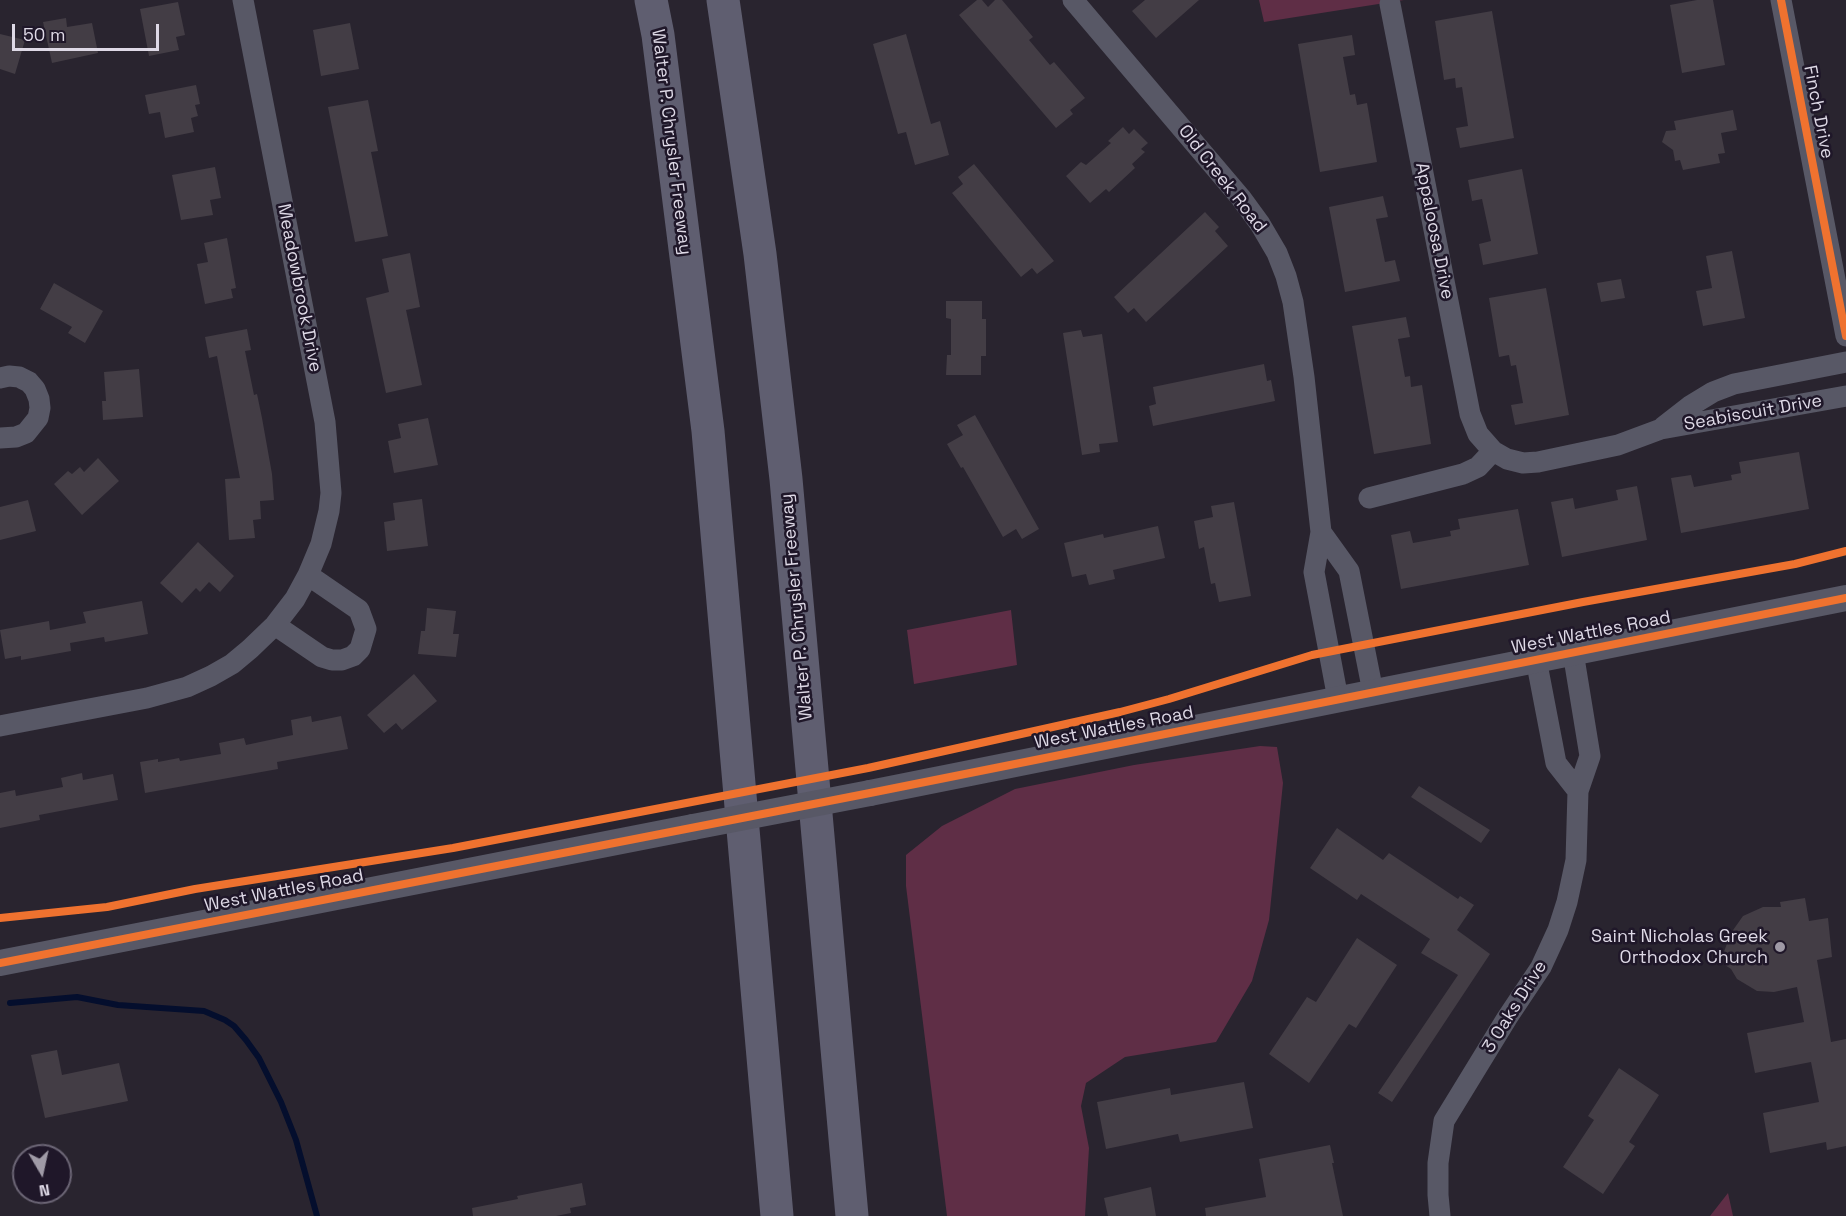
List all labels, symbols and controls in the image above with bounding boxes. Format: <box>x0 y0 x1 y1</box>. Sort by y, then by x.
scale bar <box>15 12 162 50</box>
text: 50 m <box>23 23 65 46</box>
street label: Walter P. Chrysler Freeway <box>646 28 696 256</box>
street label: Finch Drive <box>1798 63 1838 161</box>
street label: Old Creek Road <box>1173 121 1271 237</box>
street label: Appaloosa Drive <box>1410 161 1458 301</box>
street label: Meadowbrook Drive <box>272 202 326 374</box>
street label: Seabiscuit Drive <box>1682 390 1824 436</box>
street label: Walter P. Chrysler Freeway <box>776 493 818 721</box>
street label: West Wattles Road <box>1510 607 1672 659</box>
street label: West Wattles Road <box>1033 702 1195 754</box>
street label: West Wattles Road <box>203 865 365 917</box>
place label: Saint Nicholas Greek Orthodox Church <box>1591 926 1768 968</box>
marker: Saint Nicholas Greek Orthodox Church <box>1773 940 1787 954</box>
street label: 3 Oaks Drive <box>1478 957 1552 1057</box>
north arrow <box>12 1144 72 1204</box>
text: N <box>38 1179 52 1202</box>

